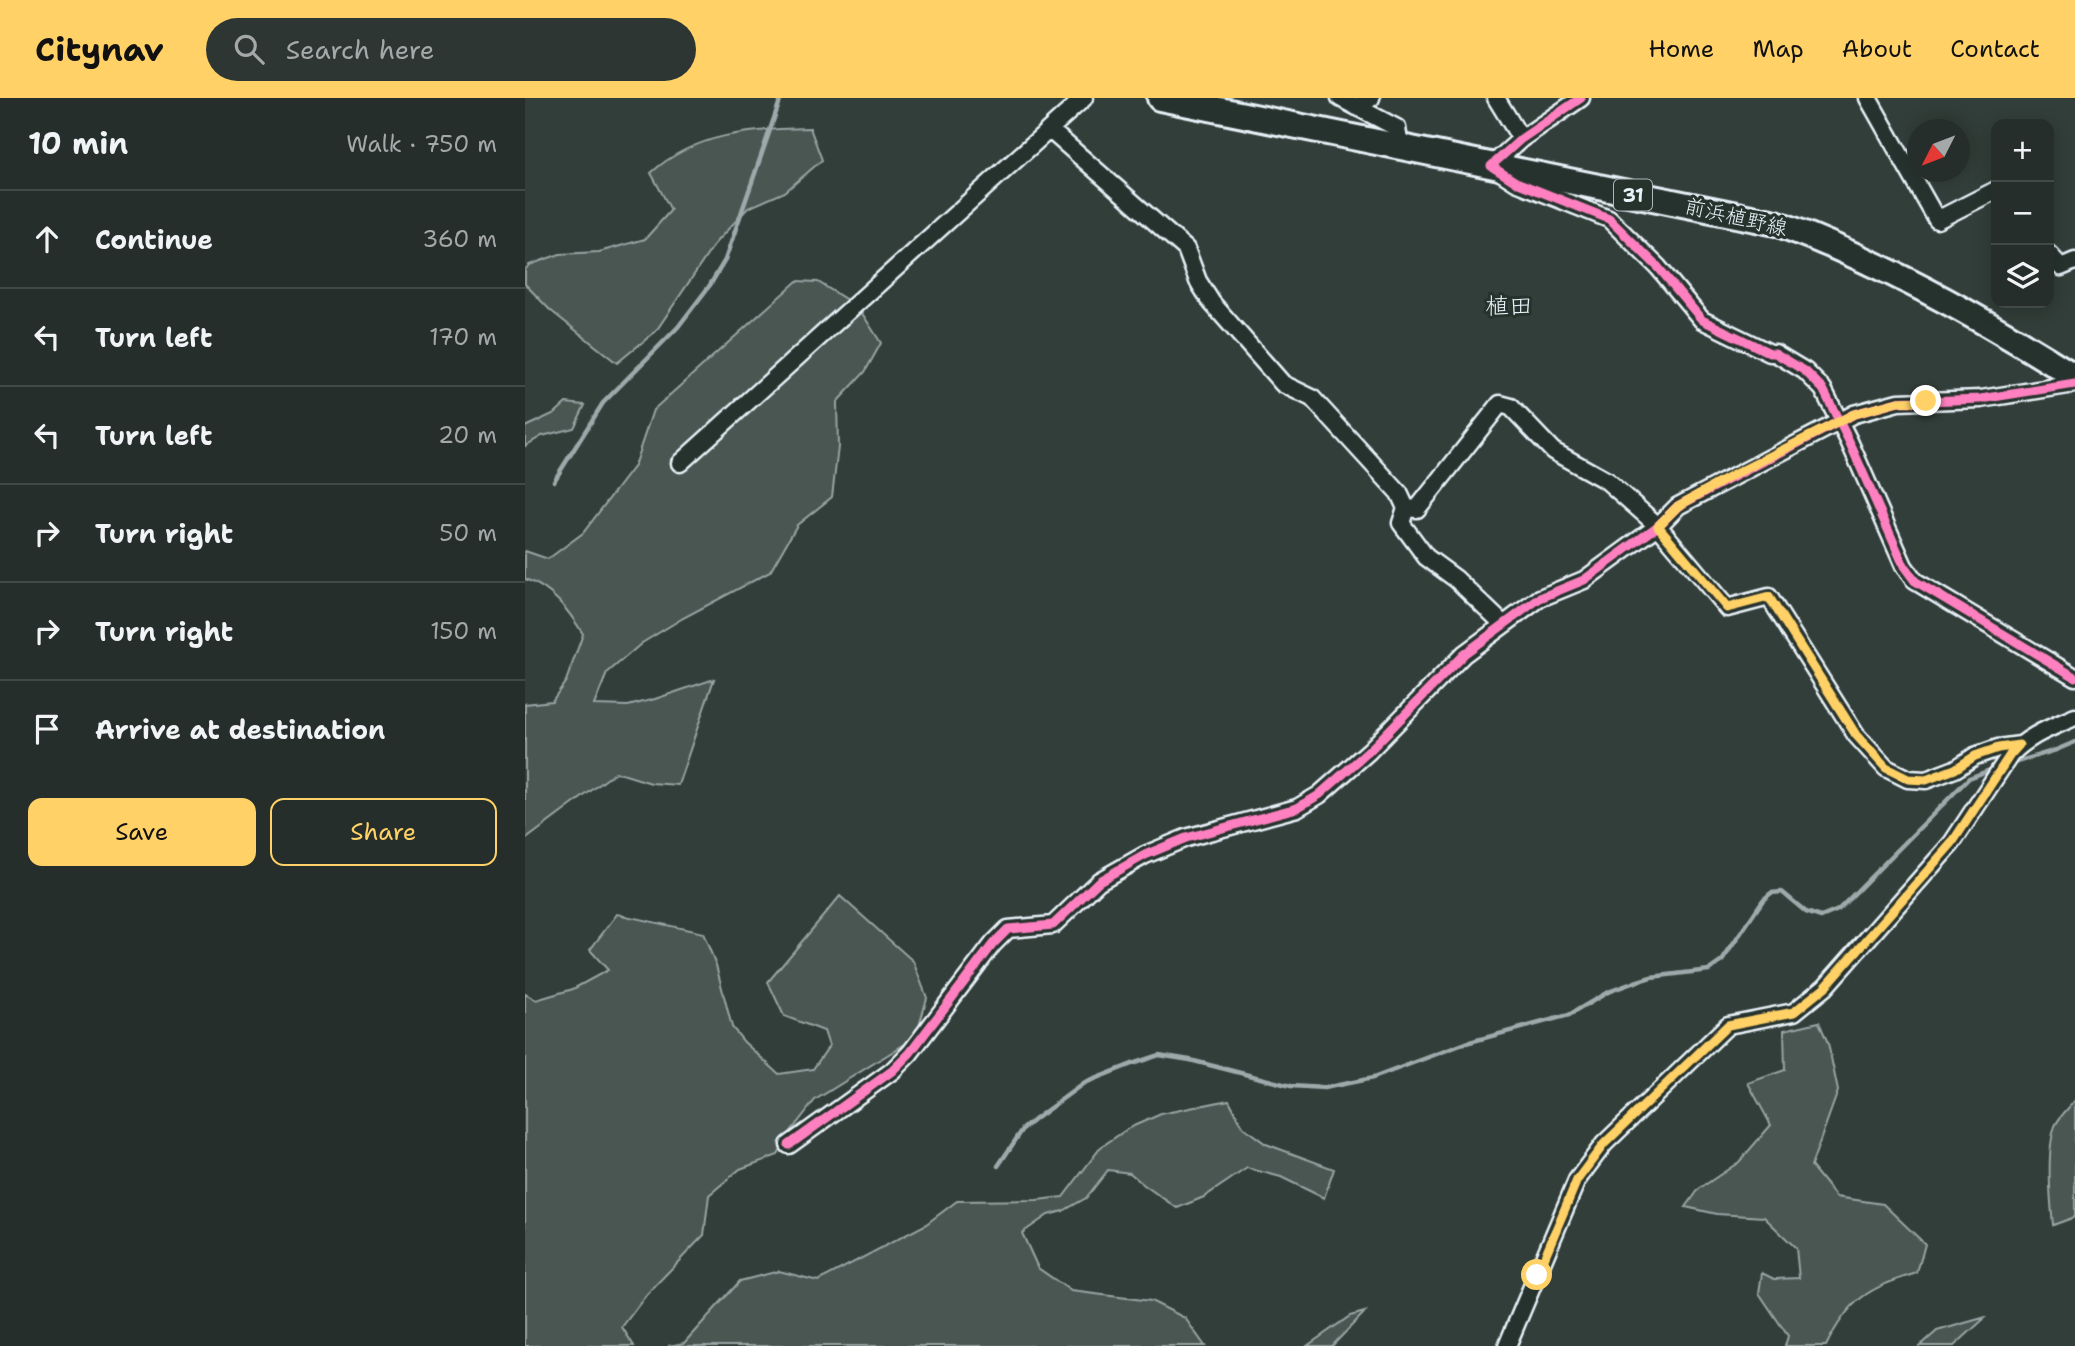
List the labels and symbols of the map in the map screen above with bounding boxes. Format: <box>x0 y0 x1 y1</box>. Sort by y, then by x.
north arrow <box>1907 119 1970 182</box>
road number: 31 <box>1614 180 1652 211</box>
street label: 前浜植野線 <box>1682 192 1790 242</box>
district label: 植田 <box>1485 290 1533 322</box>
route end <box>1910 385 1941 416</box>
route start <box>1521 1259 1552 1290</box>

